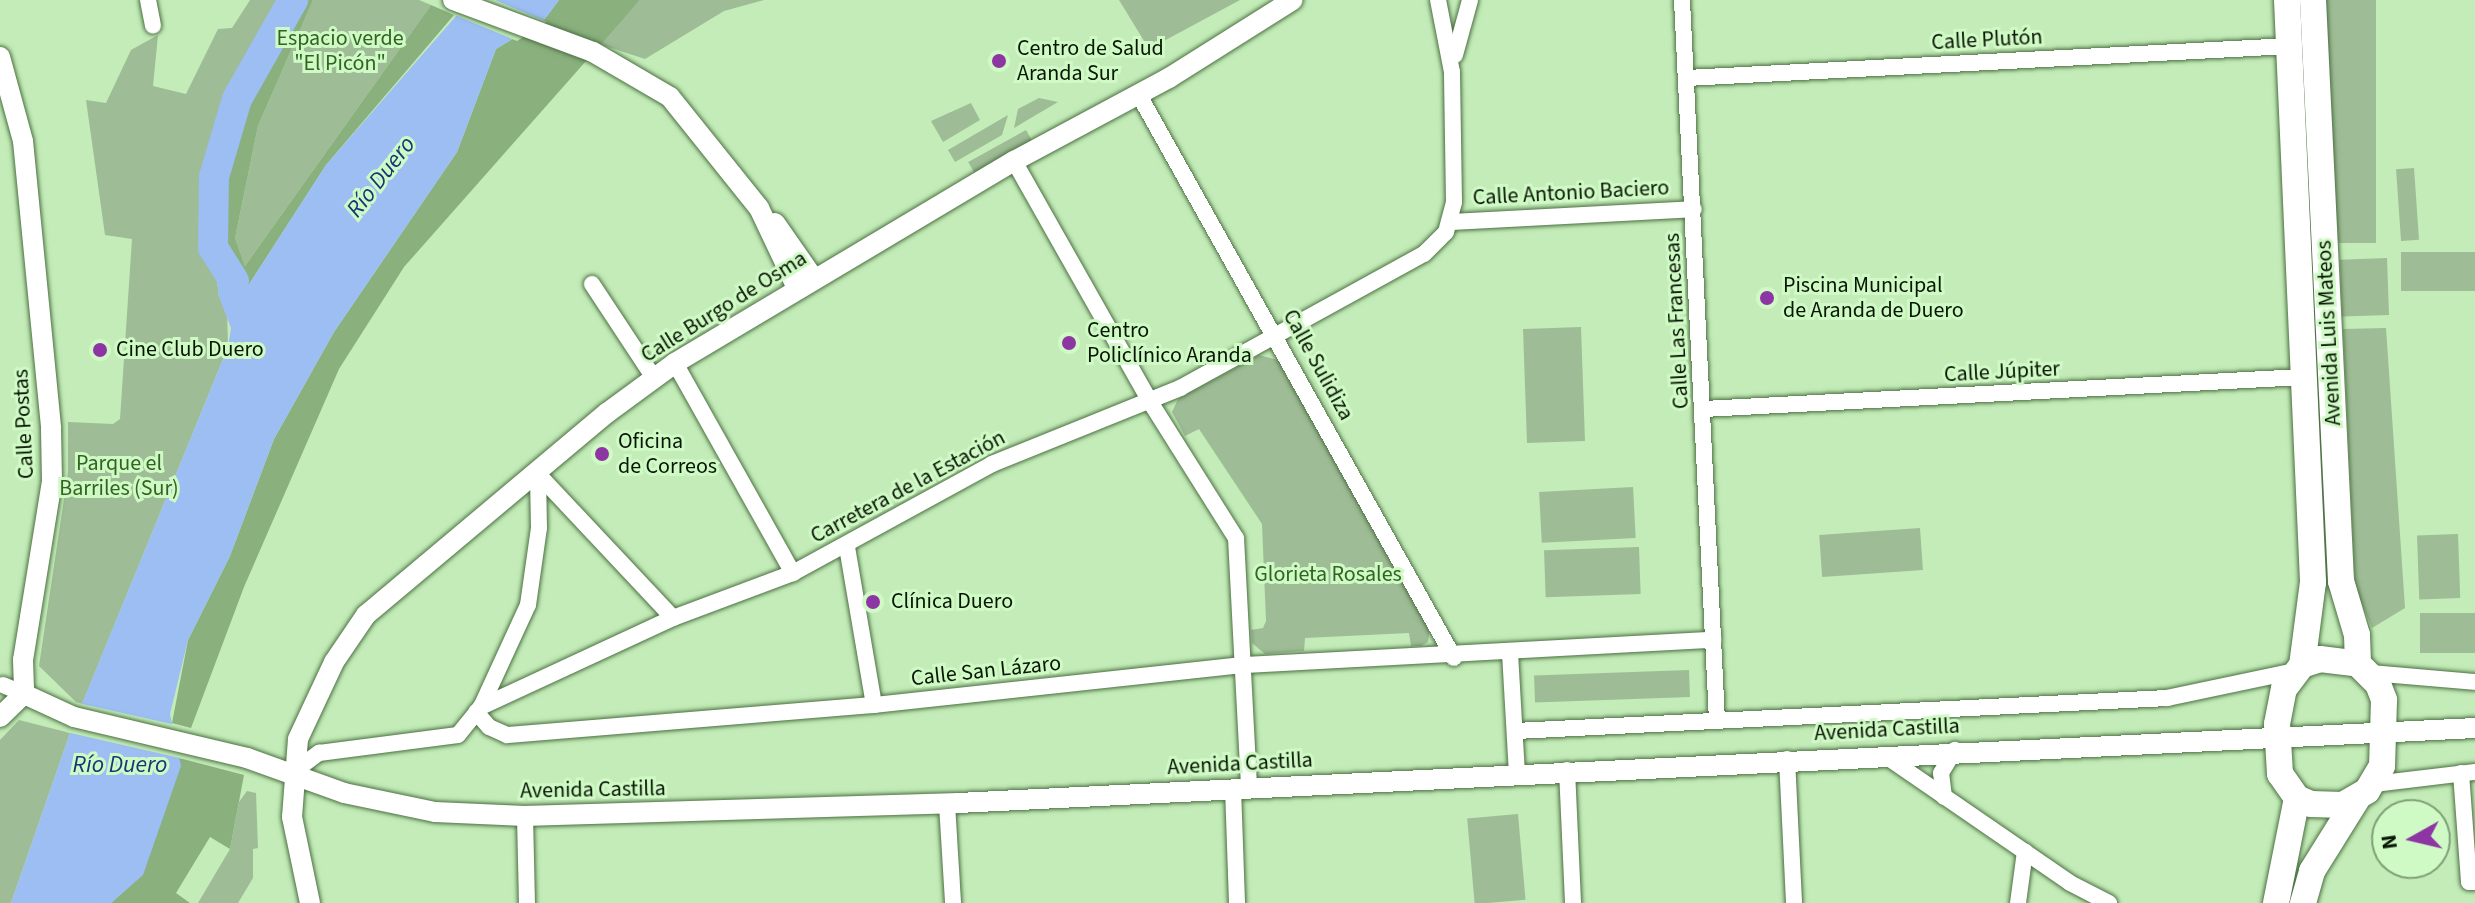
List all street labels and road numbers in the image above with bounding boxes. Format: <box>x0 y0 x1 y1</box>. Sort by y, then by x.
street label: Calle Plutón <box>1931 24 2043 56</box>
street label: Calle Antonio Baciero <box>1472 175 1670 211</box>
street label: Calle Las Francesas <box>1659 232 1695 410</box>
street label: Avenida Luis Mateos <box>2311 240 2347 426</box>
street label: Calle Burgo de Osma <box>636 245 812 369</box>
street label: Calle Sulidiza <box>1277 305 1359 425</box>
street label: Calle Júpiter <box>1943 356 2061 388</box>
street label: Calle Postas <box>8 368 40 480</box>
street label: Carretera de la Estación <box>806 425 1010 549</box>
street label: Calle San Lázaro <box>910 650 1062 692</box>
street label: Avenida Castilla <box>1814 713 1960 747</box>
street label: Avenida Castilla <box>1167 747 1313 781</box>
street label: Avenida Castilla <box>520 776 666 804</box>

